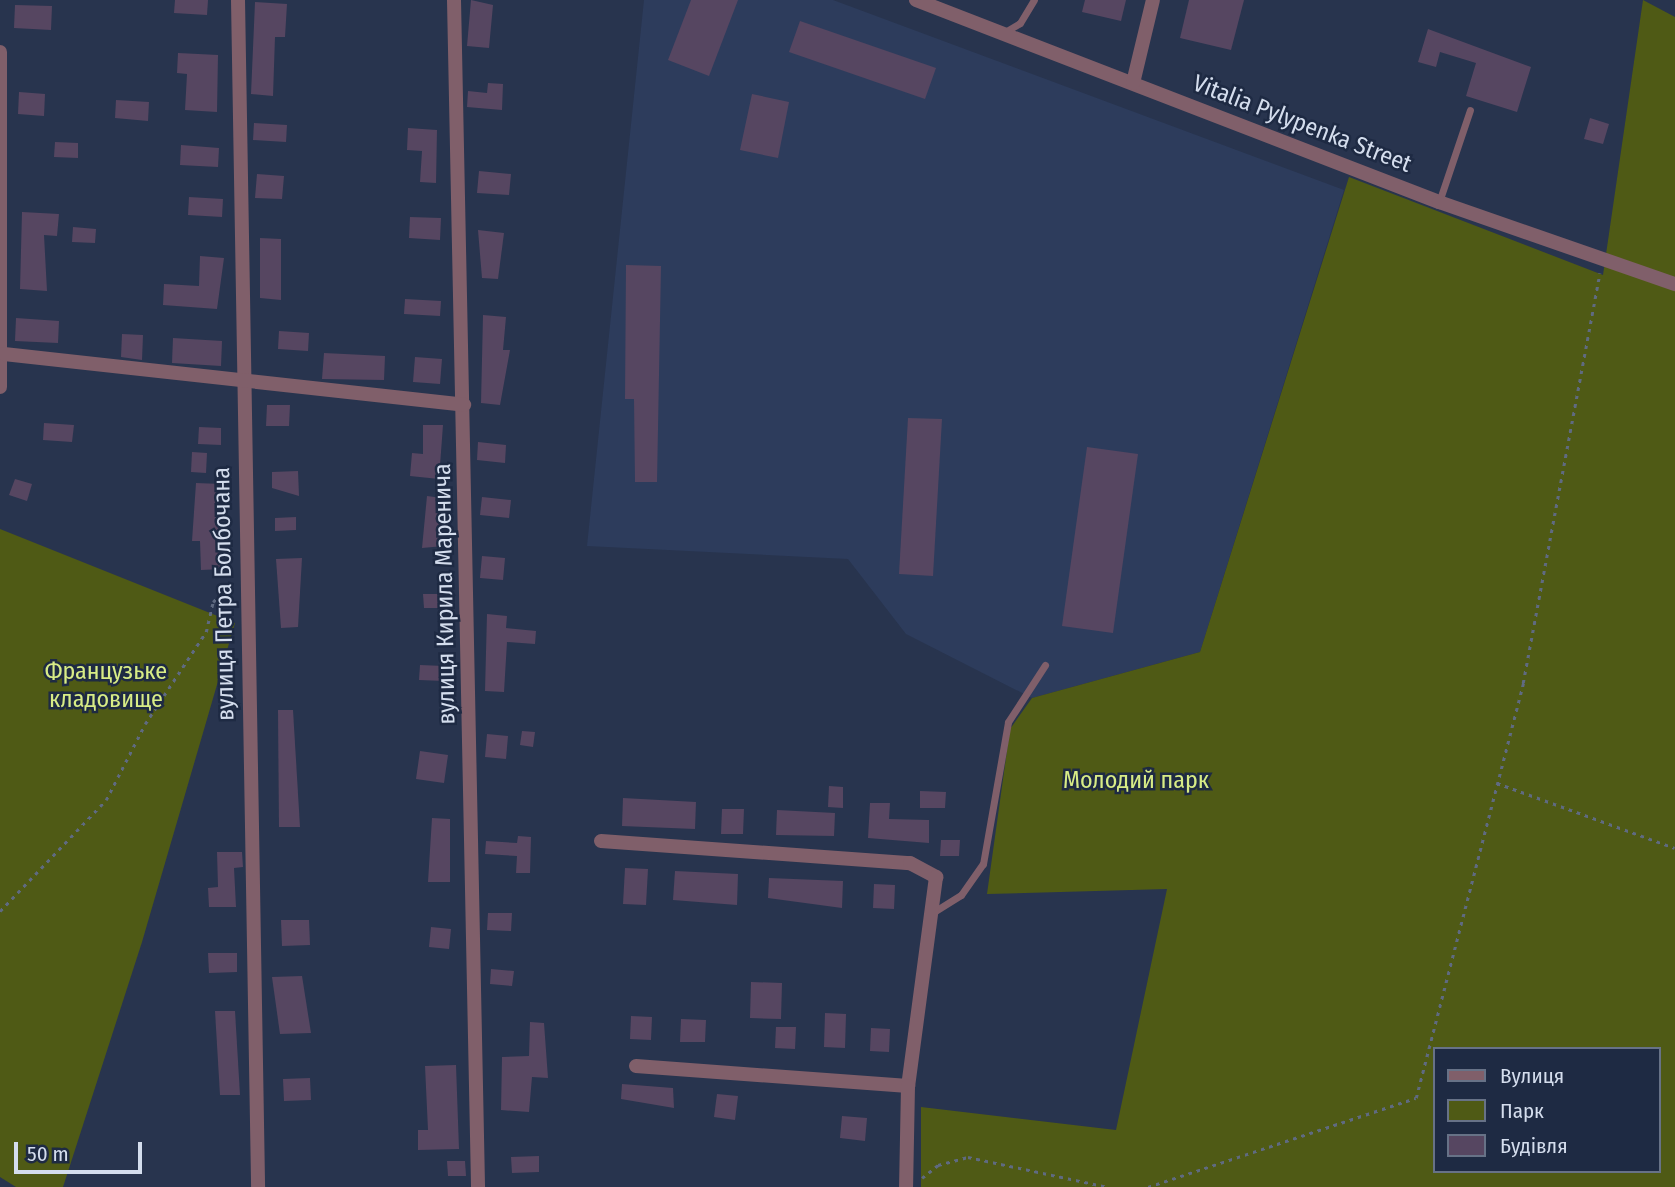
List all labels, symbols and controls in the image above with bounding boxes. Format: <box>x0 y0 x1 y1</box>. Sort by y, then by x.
street label: Vitalia Pylypenka Street <box>1189 69 1415 179</box>
street label: вулиця Кирила Маренича <box>428 463 462 725</box>
street label: вулиця Петра Болбочана <box>207 467 241 721</box>
park label: Французьке кладовище <box>45 658 167 714</box>
park label: Молодий парк <box>1063 767 1209 795</box>
legend <box>1434 1047 1661 1173</box>
text: Вулиця <box>1500 1063 1564 1089</box>
text: Парк <box>1500 1098 1544 1124</box>
scale bar <box>18 1128 145 1172</box>
text: Будівля <box>1500 1133 1568 1159</box>
text: 50 m <box>27 1141 69 1167</box>

